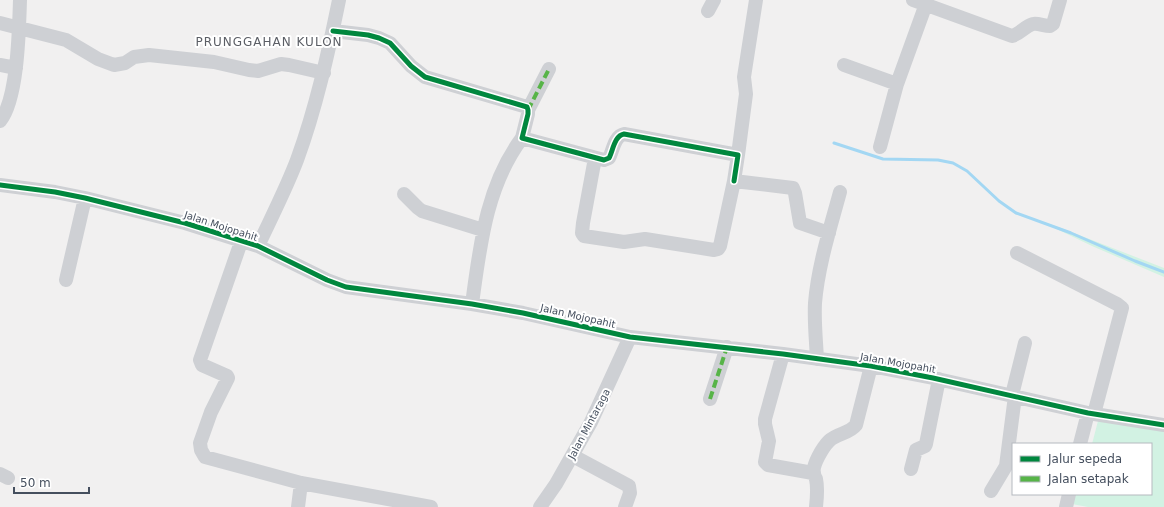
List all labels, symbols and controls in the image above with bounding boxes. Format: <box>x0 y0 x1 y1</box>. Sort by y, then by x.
district label: PRUNGGAHAN KULON <box>195 35 343 49</box>
street label: Jalan Mojopahit <box>182 209 259 243</box>
street label: Jalan Mojopahit <box>538 302 617 330</box>
street label: Jalan Mojopahit <box>858 351 937 375</box>
street label: Jalan Mintaraga <box>565 387 612 462</box>
legend <box>1012 443 1152 495</box>
text: Jalur sepeda <box>1047 452 1122 466</box>
scale bar <box>14 469 89 495</box>
text: Jalan setapak <box>1047 472 1129 486</box>
text: 50 m <box>20 476 51 490</box>

